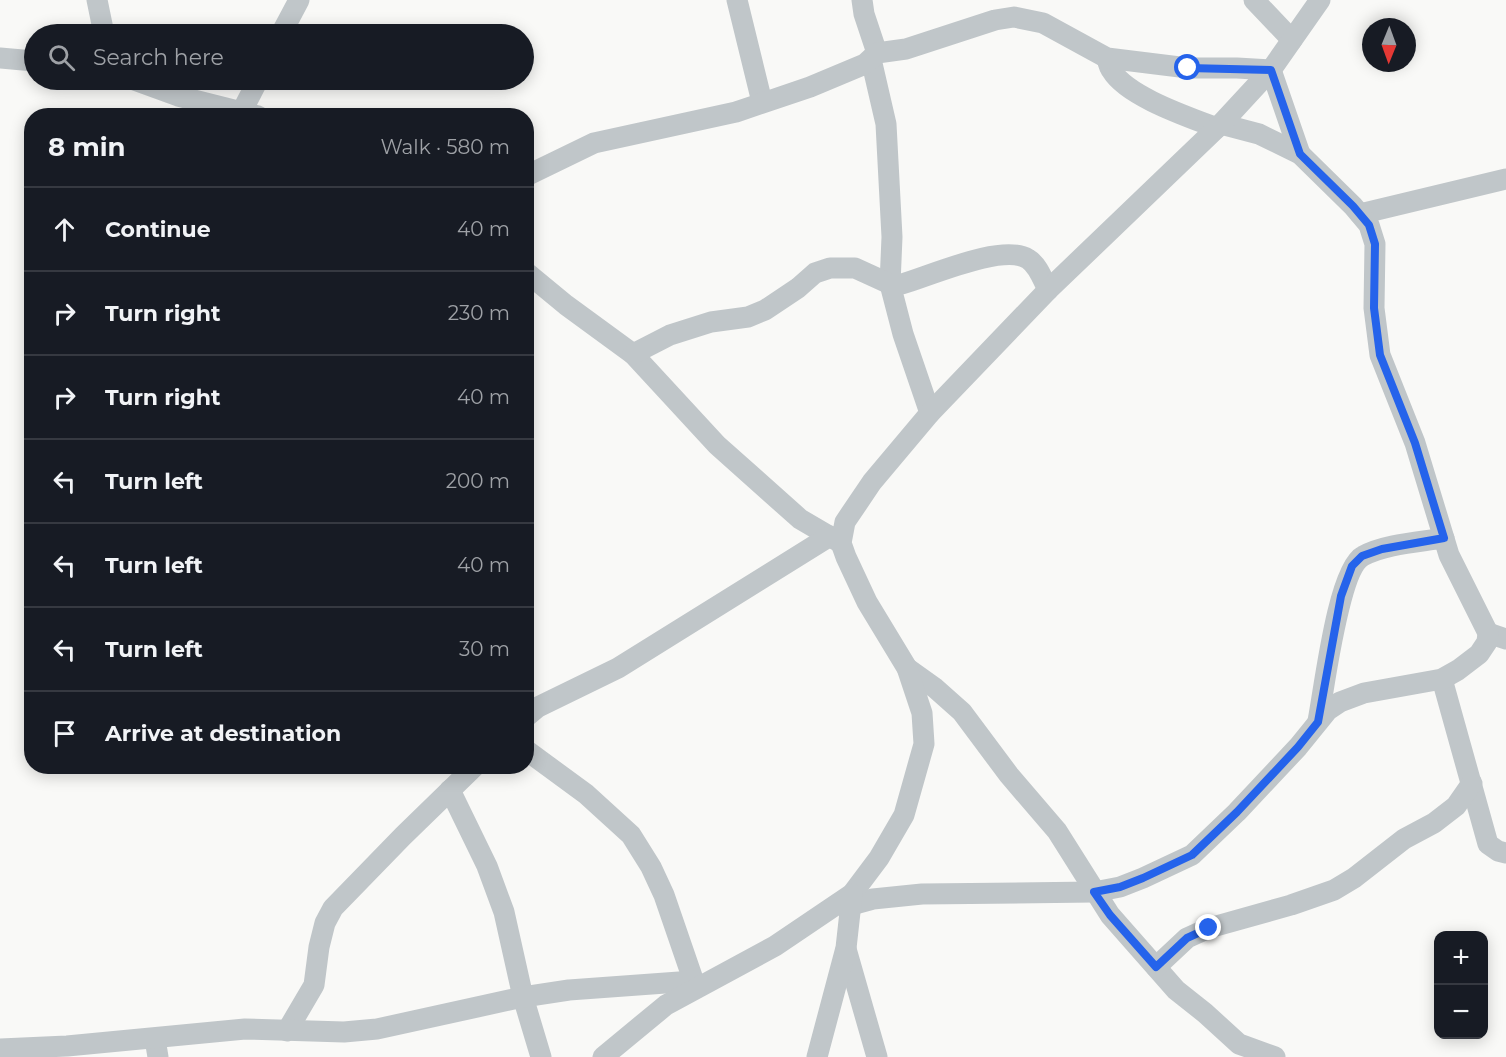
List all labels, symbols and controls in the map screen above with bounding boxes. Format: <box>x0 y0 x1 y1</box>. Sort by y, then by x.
north arrow <box>1362 18 1416 72</box>
search box <box>24 24 534 90</box>
icon: search <box>45 41 78 74</box>
text: Search here <box>93 44 224 71</box>
route start <box>1174 54 1200 80</box>
text: 8 min <box>48 131 126 163</box>
text: Walk · 580 m <box>380 135 510 159</box>
icon: ahead <box>48 213 81 246</box>
text: Continue <box>105 216 211 243</box>
text: 40 m <box>457 217 510 241</box>
icon: right <box>48 297 81 330</box>
text: Turn right <box>105 300 220 327</box>
text: 230 m <box>448 301 510 325</box>
icon: right <box>48 381 81 414</box>
text: Turn right <box>105 384 220 411</box>
text: 40 m <box>457 385 510 409</box>
icon: left <box>48 465 81 498</box>
text: Turn left <box>105 468 203 495</box>
text: 200 m <box>446 469 510 493</box>
icon: left <box>48 549 81 582</box>
text: Turn left <box>105 552 203 579</box>
text: 40 m <box>457 553 510 577</box>
icon: left <box>48 633 81 666</box>
text: Turn left <box>105 636 203 663</box>
text: 30 m <box>459 637 510 661</box>
icon: arrive <box>48 717 81 750</box>
text: Arrive at destination <box>105 720 341 747</box>
route end <box>1195 914 1221 940</box>
map controls <box>1434 931 1488 1039</box>
button: + <box>1434 931 1488 985</box>
button: − <box>1434 985 1488 1039</box>

